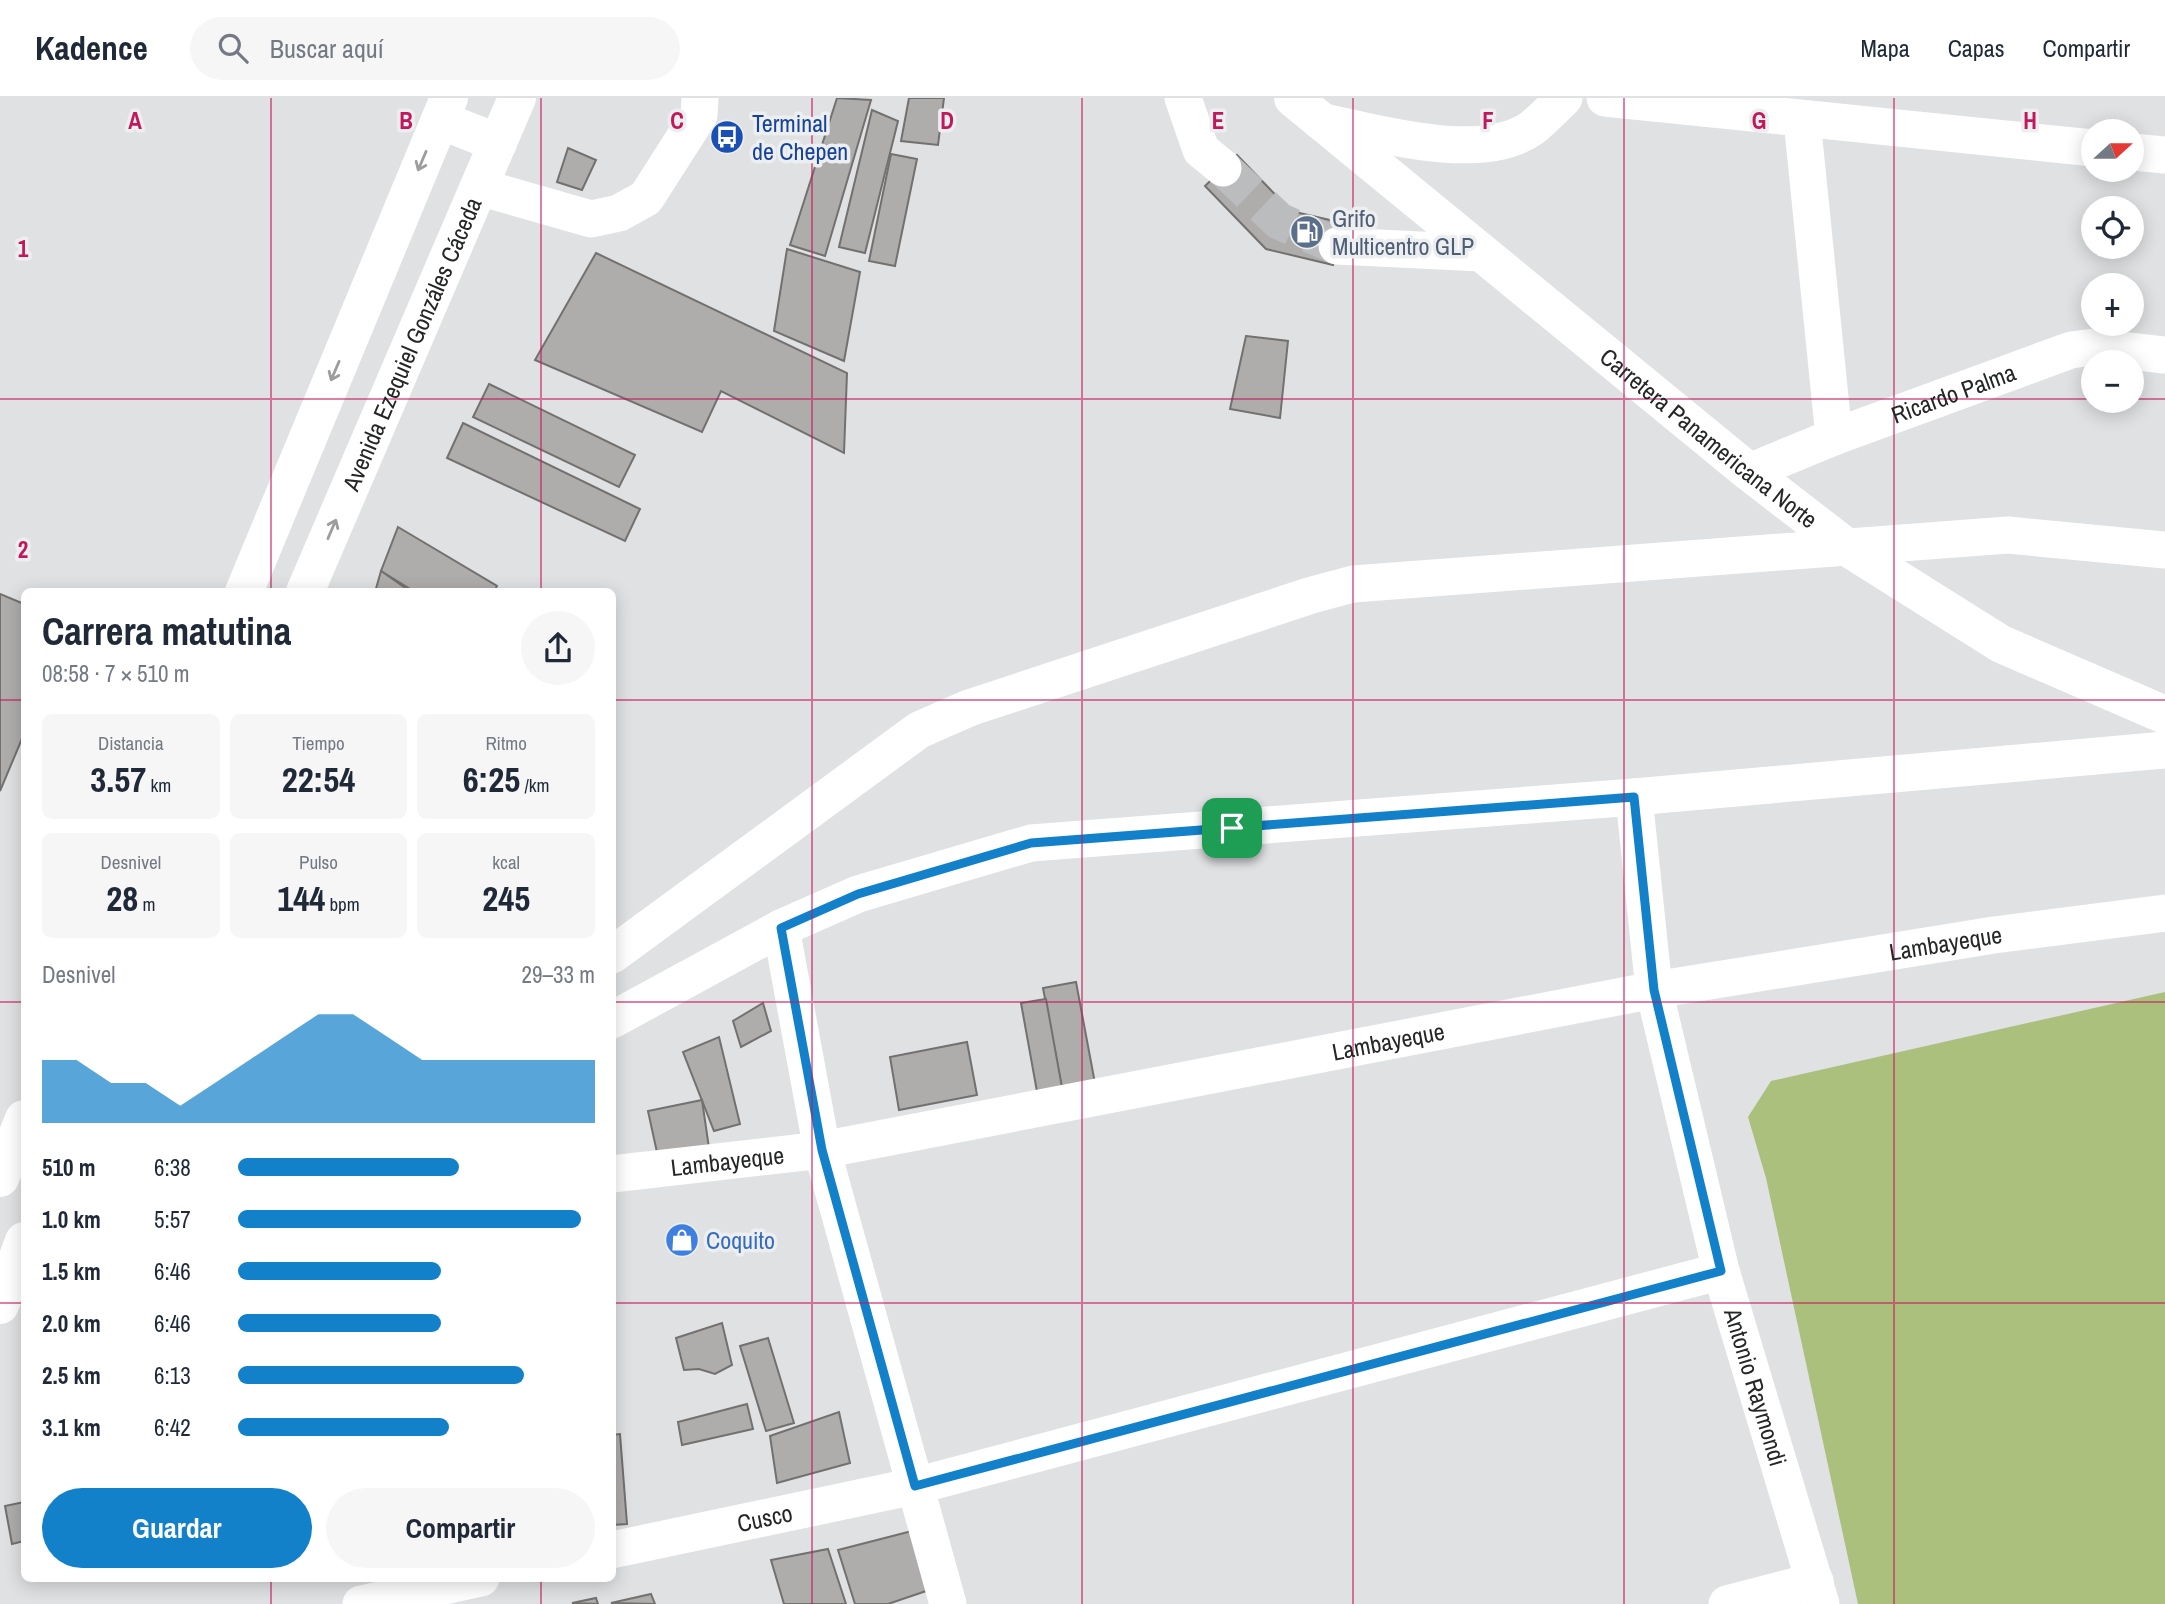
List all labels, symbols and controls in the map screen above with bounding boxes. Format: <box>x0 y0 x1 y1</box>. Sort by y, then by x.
search box <box>190 17 680 80</box>
text: Kadence <box>35 26 148 70</box>
icon: search <box>214 29 252 67</box>
text: Buscar aquí <box>270 31 384 66</box>
text: Mapa <box>1860 32 1910 64</box>
text: Capas <box>1948 32 2005 64</box>
text: Compartir <box>2043 32 2130 64</box>
text: A <box>128 105 142 136</box>
text: B <box>399 105 413 136</box>
text: C <box>670 105 684 136</box>
text: D <box>940 105 954 136</box>
text: E <box>1212 105 1224 136</box>
text: F <box>1482 105 1494 136</box>
text: G <box>1752 105 1766 136</box>
text: H <box>2023 105 2037 136</box>
place label: Terminal de Chepen <box>752 107 848 167</box>
bus stop icon: Terminal de Chepen <box>708 118 746 156</box>
north arrow <box>2081 119 2144 182</box>
map controls <box>2081 119 2144 413</box>
one-way arrow <box>415 150 428 171</box>
street label: Avenida Ezequiel Gonzáles Cáceda <box>334 192 489 496</box>
button: locate <box>2081 196 2144 259</box>
place label: Grifo Multicentro GLP <box>1332 202 1474 262</box>
fuel station icon: Grifo Multicentro GLP <box>1288 213 1326 251</box>
text: 1 <box>18 233 29 264</box>
button: + <box>2081 273 2144 336</box>
street label: Carretera Panamericana Norte <box>1594 340 1824 535</box>
button: − <box>2081 350 2144 413</box>
street label: Ricardo Palma <box>1887 356 2020 431</box>
one-way arrow <box>328 360 341 381</box>
one-way arrow <box>326 519 339 540</box>
text: 2 <box>18 534 28 565</box>
text: Carrera matutina <box>42 606 291 657</box>
button: share <box>521 611 595 685</box>
text: 08:58 · 7 × 510 m <box>42 658 189 689</box>
text: Distancia <box>98 730 164 756</box>
text: Tiempo <box>292 730 345 756</box>
text: Ritmo <box>485 730 527 756</box>
text: 3.57 <box>90 756 146 803</box>
text: 22:54 <box>282 756 355 803</box>
text: 6:25 <box>463 756 520 803</box>
text: km <box>146 772 171 798</box>
text: /km <box>520 772 550 798</box>
pin <box>1202 798 1262 858</box>
icon: arrive <box>1213 809 1251 847</box>
text: Desnivel <box>101 849 161 875</box>
text: Pulso <box>299 849 338 875</box>
text: kcal <box>492 849 520 875</box>
text: 28 <box>106 875 138 922</box>
text: 144 <box>277 875 325 922</box>
text: 245 <box>482 875 530 922</box>
text: m <box>138 891 155 917</box>
text: bpm <box>325 891 360 917</box>
street label: Lambayeque <box>1887 918 2004 968</box>
text: Desnivel <box>42 959 115 990</box>
text: 29–33 m <box>522 959 595 990</box>
street label: Lambayeque <box>1329 1015 1447 1068</box>
street label: Lambayeque <box>669 1138 786 1183</box>
text: 510 m <box>42 1152 95 1183</box>
text: 6:38 <box>154 1152 191 1183</box>
text: 1.0 km <box>42 1204 101 1235</box>
text: 5:57 <box>154 1204 191 1235</box>
shop icon: Coquito <box>663 1221 701 1259</box>
place label: Coquito <box>706 1224 775 1256</box>
text: 1.5 km <box>42 1256 101 1287</box>
text: 6:46 <box>154 1256 191 1287</box>
street label: Antonio Raymondi <box>1717 1303 1795 1470</box>
text: 2.0 km <box>42 1308 101 1339</box>
text: 6:46 <box>154 1308 191 1339</box>
text: 2.5 km <box>42 1360 101 1391</box>
text: 6:13 <box>154 1360 191 1391</box>
text: 3.1 km <box>42 1412 101 1443</box>
text: 6:42 <box>154 1412 191 1443</box>
button: Guardar <box>42 1488 312 1568</box>
button: Compartir <box>326 1488 595 1568</box>
street label: Cusco <box>734 1496 795 1539</box>

